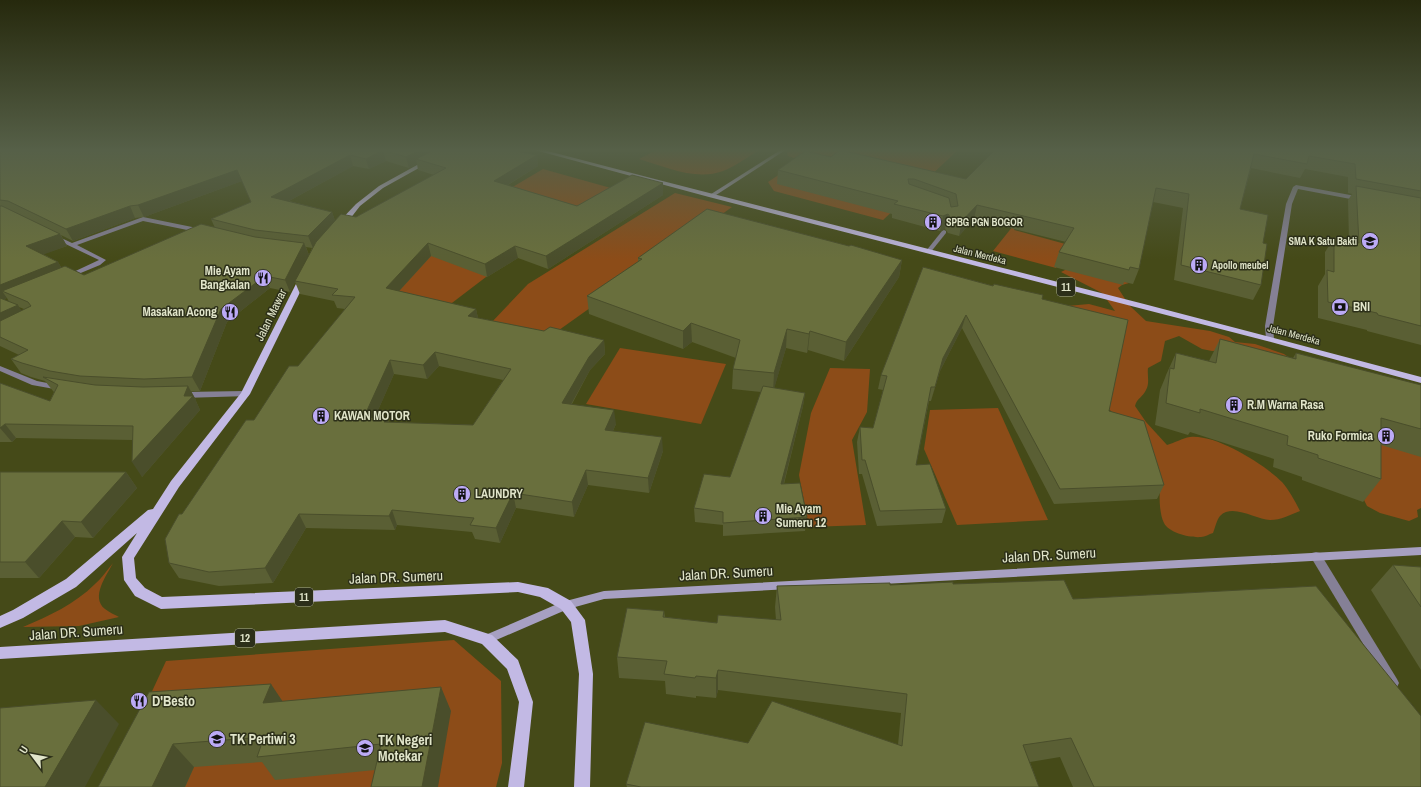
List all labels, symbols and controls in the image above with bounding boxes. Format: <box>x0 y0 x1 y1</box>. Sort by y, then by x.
building icon: SPBG PGN BOGOR <box>923 212 943 232</box>
place label: SPBG PGN BOGOR <box>946 216 1023 229</box>
school or university icon: SMA K Satu Bakti <box>1360 231 1380 251</box>
place label: SMA K Satu Bakti <box>1289 235 1357 248</box>
street label: Jalan Merdeka <box>952 242 1008 267</box>
building icon: Apollo meubel <box>1189 255 1209 275</box>
place label: Apollo meubel <box>1212 259 1269 272</box>
place label: Mie Ayam Bangkalan <box>200 263 250 293</box>
restaurant icon: Mie Ayam Bangkalan <box>253 268 273 288</box>
road number: 11 <box>1057 278 1075 296</box>
street label: Jalan Mawar <box>252 286 291 344</box>
bank icon: BNI <box>1330 297 1350 317</box>
place label: BNI <box>1353 299 1370 315</box>
restaurant icon: Masakan Acong <box>220 302 240 322</box>
place label: Masakan Acong <box>142 304 217 320</box>
street label: Jalan Merdeka <box>1266 321 1322 348</box>
building icon: R.M Warna Rasa <box>1224 395 1244 415</box>
place label: R.M Warna Rasa <box>1247 397 1324 413</box>
building icon: KAWAN MOTOR <box>311 406 331 426</box>
place label: KAWAN MOTOR <box>334 408 410 424</box>
building icon: Ruko Formica <box>1376 426 1396 446</box>
place label: Ruko Formica <box>1308 428 1374 444</box>
building icon: LAUNDRY <box>452 484 472 504</box>
place label: LAUNDRY <box>475 486 523 502</box>
place label: Mie Ayam Sumeru 12 <box>776 501 827 531</box>
building icon: Mie Ayam Sumeru 12 <box>753 506 773 526</box>
street label: Jalan DR. Sumeru <box>1002 544 1096 566</box>
street label: Jalan DR. Sumeru <box>679 562 773 584</box>
street label: Jalan DR. Sumeru <box>349 566 443 588</box>
road number: 11 <box>295 588 313 606</box>
street label: Jalan DR. Sumeru <box>29 620 123 644</box>
road number: 12 <box>235 629 255 647</box>
restaurant icon: D'Besto <box>129 691 149 711</box>
place label: D'Besto <box>152 692 195 710</box>
school or university icon: TK Pertiwi 3 <box>207 729 227 749</box>
place label: TK Pertiwi 3 <box>230 730 296 748</box>
place label: TK Negeri Motekar <box>378 731 432 765</box>
north arrow <box>12 735 52 775</box>
school or university icon: TK Negeri Motekar <box>355 738 375 758</box>
text: U <box>16 743 31 756</box>

